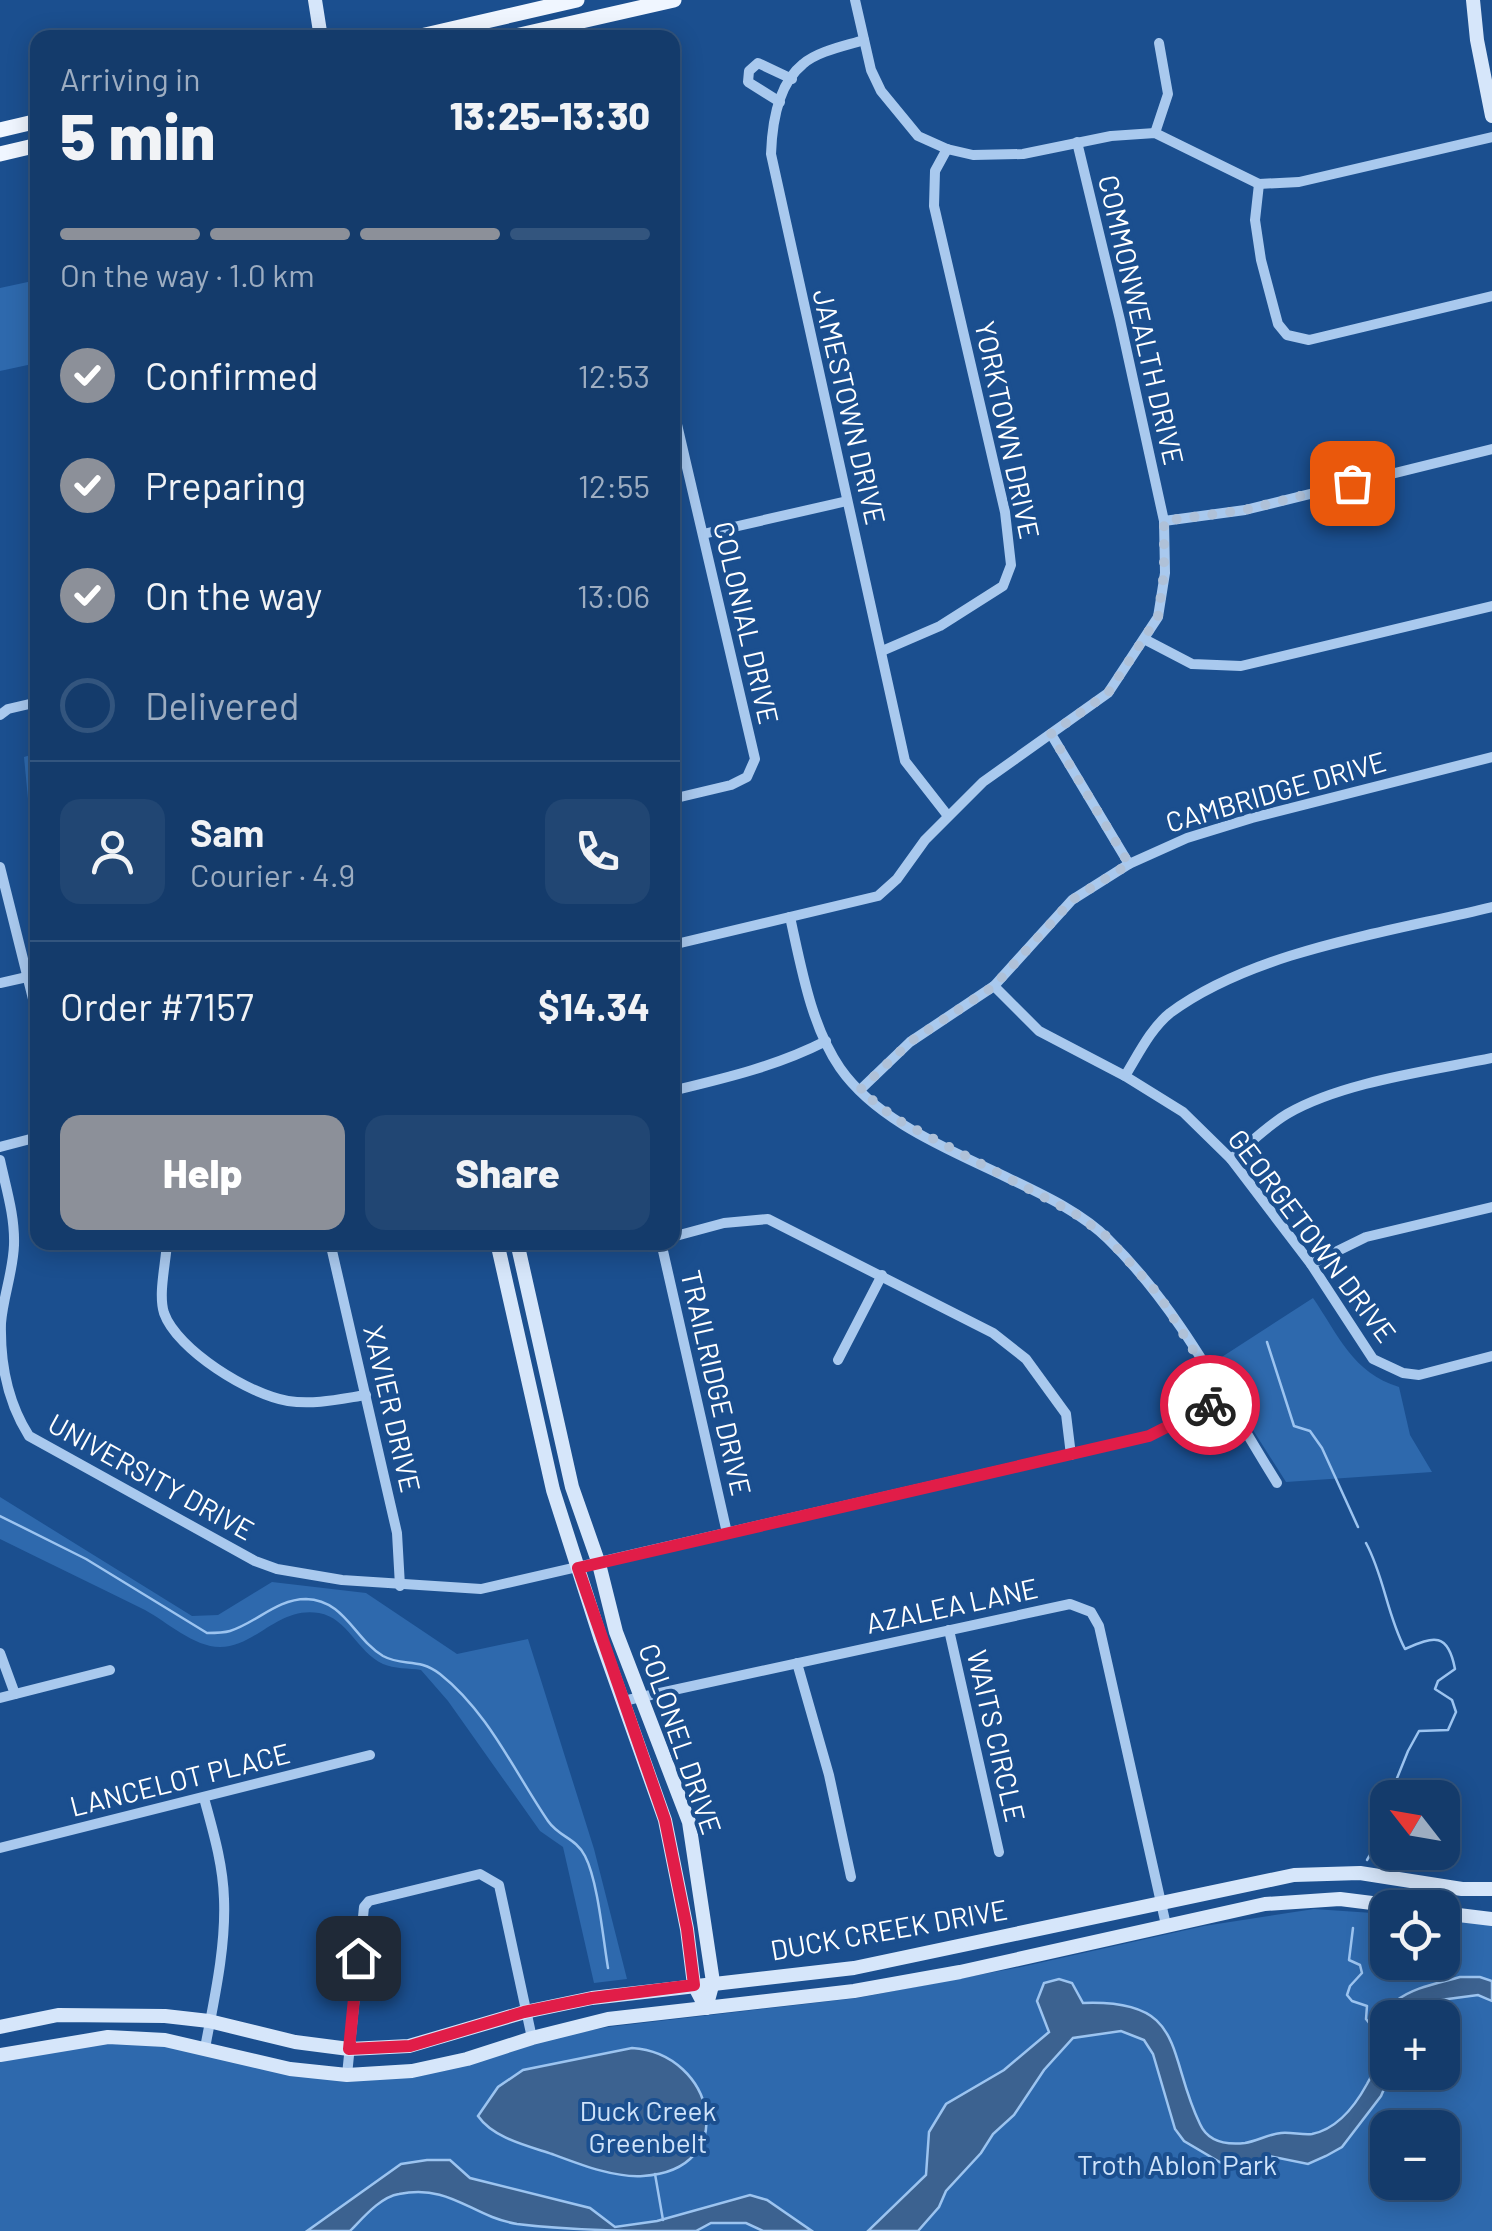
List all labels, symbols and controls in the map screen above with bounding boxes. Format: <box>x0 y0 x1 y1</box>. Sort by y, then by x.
text: Arriving in <box>60 59 200 97</box>
text: 13:25–13:30 <box>450 92 650 138</box>
text: 5 min <box>60 95 215 173</box>
street label: COMMONWEALTH DRIVE <box>1092 171 1192 468</box>
text: On the way · 1.0 km <box>60 255 315 293</box>
street label: JAMESTOWN DRIVE <box>806 286 894 528</box>
street label: YORKTOWN DRIVE <box>968 318 1048 542</box>
icon: check <box>60 348 115 403</box>
text: Confirmed <box>145 352 318 398</box>
text: 12:53 <box>578 356 650 394</box>
pin <box>1310 441 1395 526</box>
icon: bag <box>1325 456 1380 511</box>
icon: check <box>60 458 115 513</box>
text: Preparing <box>145 462 306 508</box>
text: 12:55 <box>578 466 650 504</box>
street label: COLONIAL DRIVE <box>707 518 787 727</box>
icon: check <box>60 568 115 623</box>
text: On the way <box>145 572 322 618</box>
text: 13:06 <box>577 576 650 614</box>
text: Delivered <box>145 682 299 728</box>
street label: CAMBRIDGE DRIVE <box>1162 743 1390 839</box>
button: person <box>60 799 165 904</box>
button: phone <box>545 799 650 904</box>
text: Sam <box>190 809 264 855</box>
text: Courier · 4.9 <box>190 855 355 893</box>
text: Order #7157 <box>60 983 254 1029</box>
text: $14.34 <box>538 983 650 1029</box>
button: Help <box>60 1115 345 1230</box>
button: Share <box>365 1115 650 1230</box>
street label: GEORGETOWN DRIVE <box>1222 1122 1404 1349</box>
street label: TRAILRIDGE DRIVE <box>675 1267 759 1499</box>
street label: XAVIER DRIVE <box>357 1322 429 1496</box>
courier <box>1160 1355 1260 1455</box>
icon: bike <box>1183 1378 1238 1433</box>
street label: UNIVERSITY DRIVE <box>43 1405 260 1547</box>
street label: AZALEA LANE <box>863 1570 1041 1640</box>
street label: COLONEL DRIVE <box>632 1639 729 1838</box>
street label: WAITS CIRCLE <box>961 1647 1033 1825</box>
street label: LANCELOT PLACE <box>66 1735 293 1823</box>
north arrow <box>1370 1780 1460 1870</box>
map controls <box>1370 1780 1460 2200</box>
button: locate <box>1370 1890 1460 1980</box>
street label: DUCK CREEK DRIVE <box>768 1891 1010 1967</box>
pin <box>316 1916 401 2001</box>
icon: home <box>331 1931 386 1986</box>
button: + <box>1370 2000 1460 2090</box>
park label: Duck Creek Greenbelt <box>579 2093 717 2159</box>
button: − <box>1370 2110 1460 2200</box>
park label: Troth Ablon Park <box>1077 2147 1277 2181</box>

